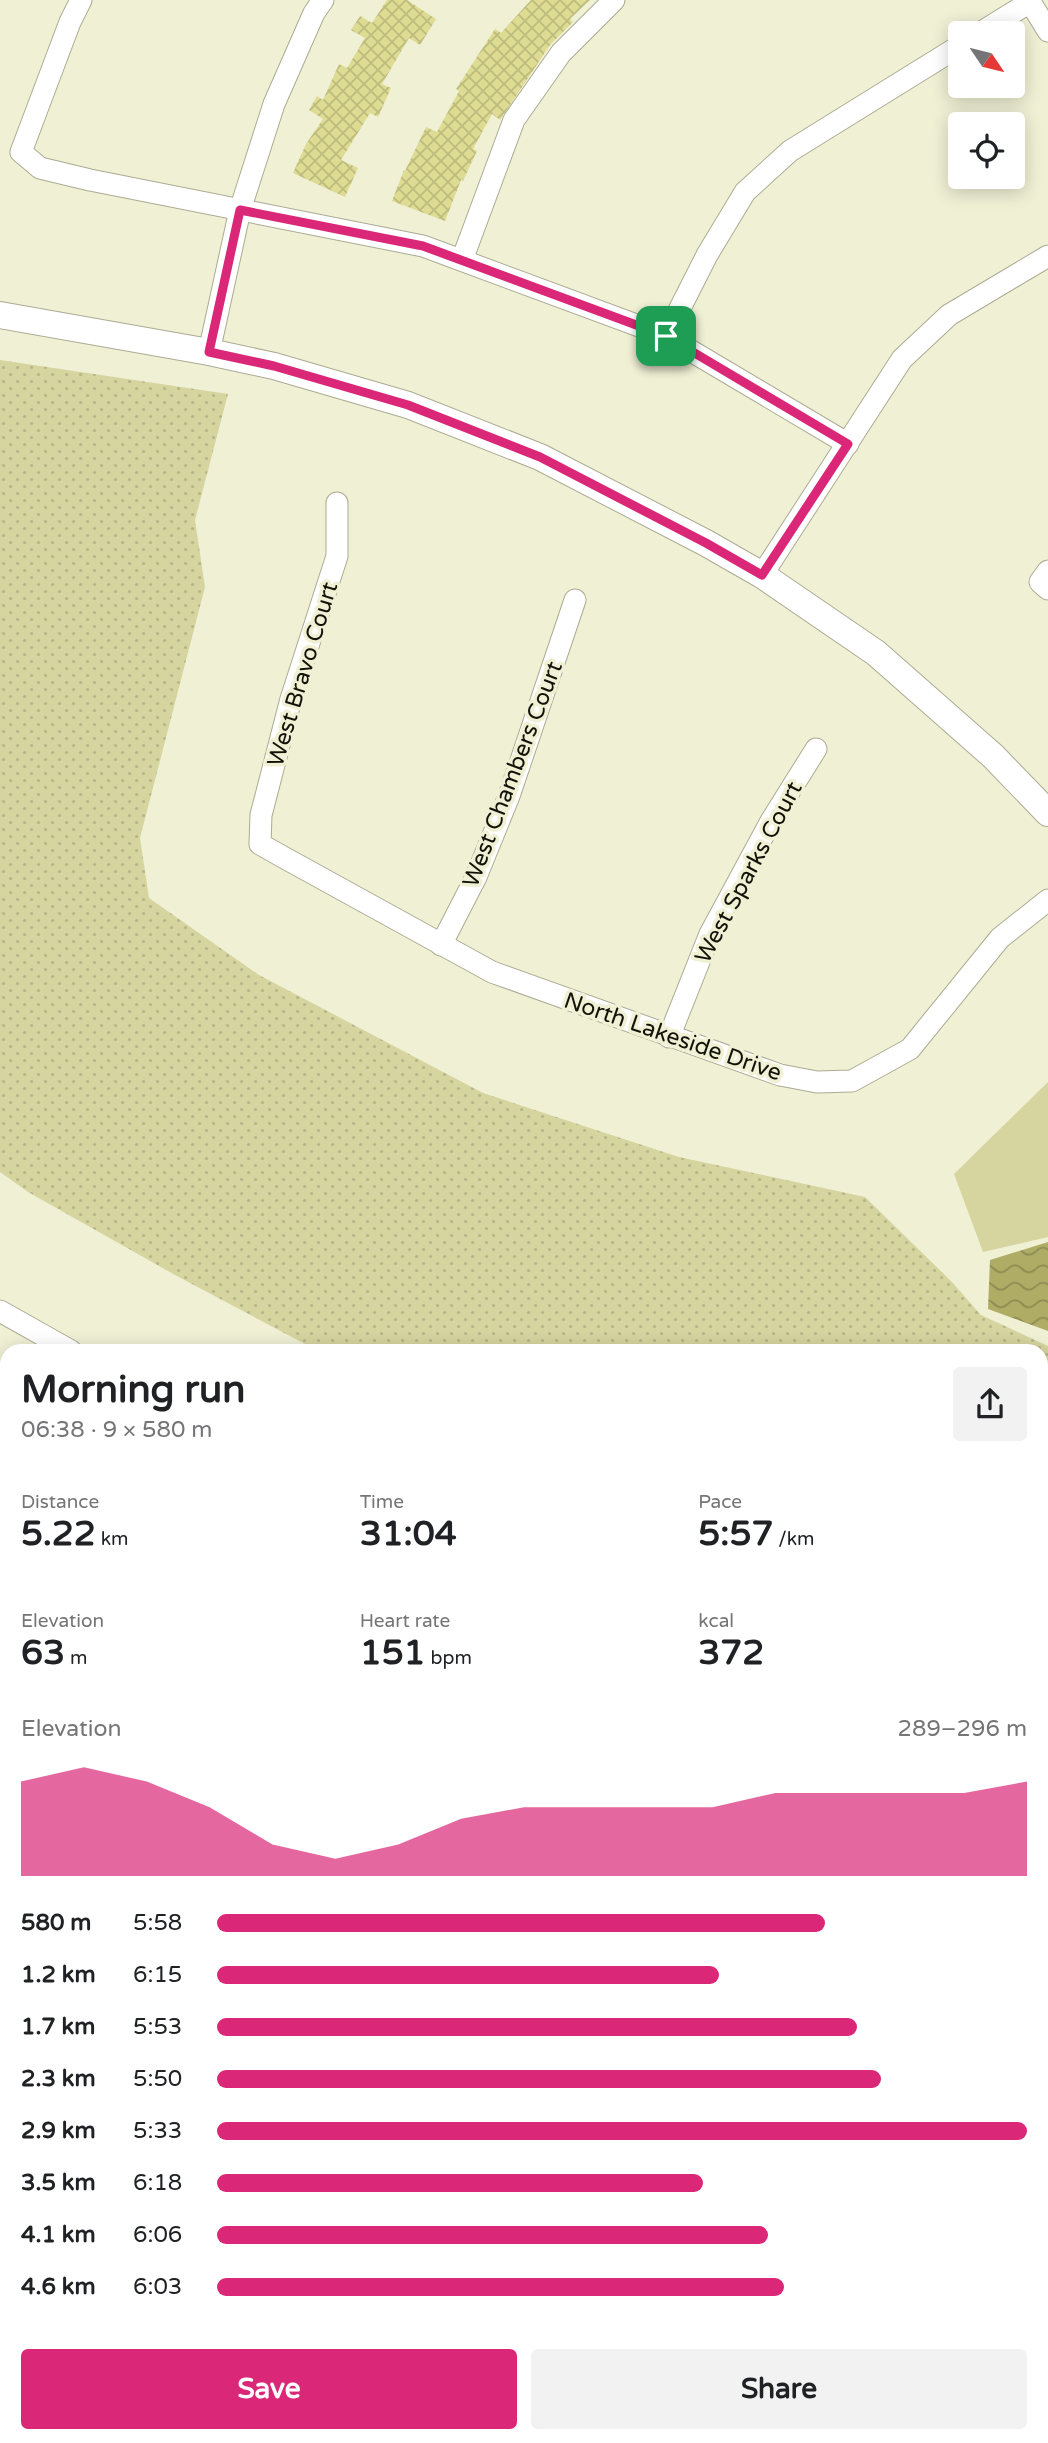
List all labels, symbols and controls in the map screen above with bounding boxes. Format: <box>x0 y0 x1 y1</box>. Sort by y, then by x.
north arrow <box>948 21 1026 98</box>
map controls <box>948 21 1025 189</box>
button: locate <box>948 112 1025 189</box>
pin <box>636 306 696 366</box>
icon: arrive <box>647 317 685 355</box>
street label: West Bravo Court <box>262 578 344 770</box>
street label: West Chambers Court <box>457 657 569 891</box>
street label: West Sparks Court <box>689 777 809 968</box>
street label: North Lakeside Drive <box>560 987 785 1087</box>
text: Morning run <box>21 1367 245 1413</box>
button: share <box>953 1367 1027 1441</box>
text: 06:38 · 9 × 580 m <box>21 1416 212 1444</box>
text: Distance <box>21 1491 99 1513</box>
text: Time <box>360 1491 404 1513</box>
text: Pace <box>698 1491 742 1513</box>
text: 5.22 <box>21 1513 96 1555</box>
text: 31:04 <box>360 1513 457 1555</box>
text: 5:57 <box>698 1513 773 1555</box>
text: km <box>96 1528 128 1550</box>
text: /km <box>773 1528 815 1550</box>
text: Elevation <box>21 1610 104 1632</box>
text: Heart rate <box>360 1610 450 1632</box>
text: kcal <box>698 1610 734 1632</box>
text: 63 <box>21 1632 65 1674</box>
text: 151 <box>360 1632 426 1674</box>
text: 372 <box>698 1632 764 1674</box>
text: m <box>65 1647 87 1669</box>
text: bpm <box>426 1647 472 1669</box>
text: Elevation <box>21 1715 122 1743</box>
text: 289–296 m <box>898 1715 1027 1743</box>
text: 580 m <box>21 1909 91 1937</box>
text: 5:58 <box>133 1909 182 1937</box>
text: 1.2 km <box>21 1961 96 1989</box>
text: 6:15 <box>133 1961 182 1989</box>
text: 1.7 km <box>21 2013 95 2041</box>
text: 5:53 <box>133 2013 182 2041</box>
text: 2.3 km <box>21 2065 96 2093</box>
text: 5:50 <box>133 2065 182 2093</box>
text: 2.9 km <box>21 2117 96 2145</box>
text: 5:33 <box>133 2117 182 2145</box>
text: 3.5 km <box>21 2169 96 2197</box>
text: 6:18 <box>133 2169 182 2197</box>
text: 4.1 km <box>21 2221 96 2249</box>
text: 6:06 <box>133 2221 182 2249</box>
text: 4.6 km <box>21 2273 96 2301</box>
text: 6:03 <box>133 2273 182 2301</box>
button: Save <box>21 2349 517 2429</box>
button: Share <box>531 2349 1027 2429</box>

